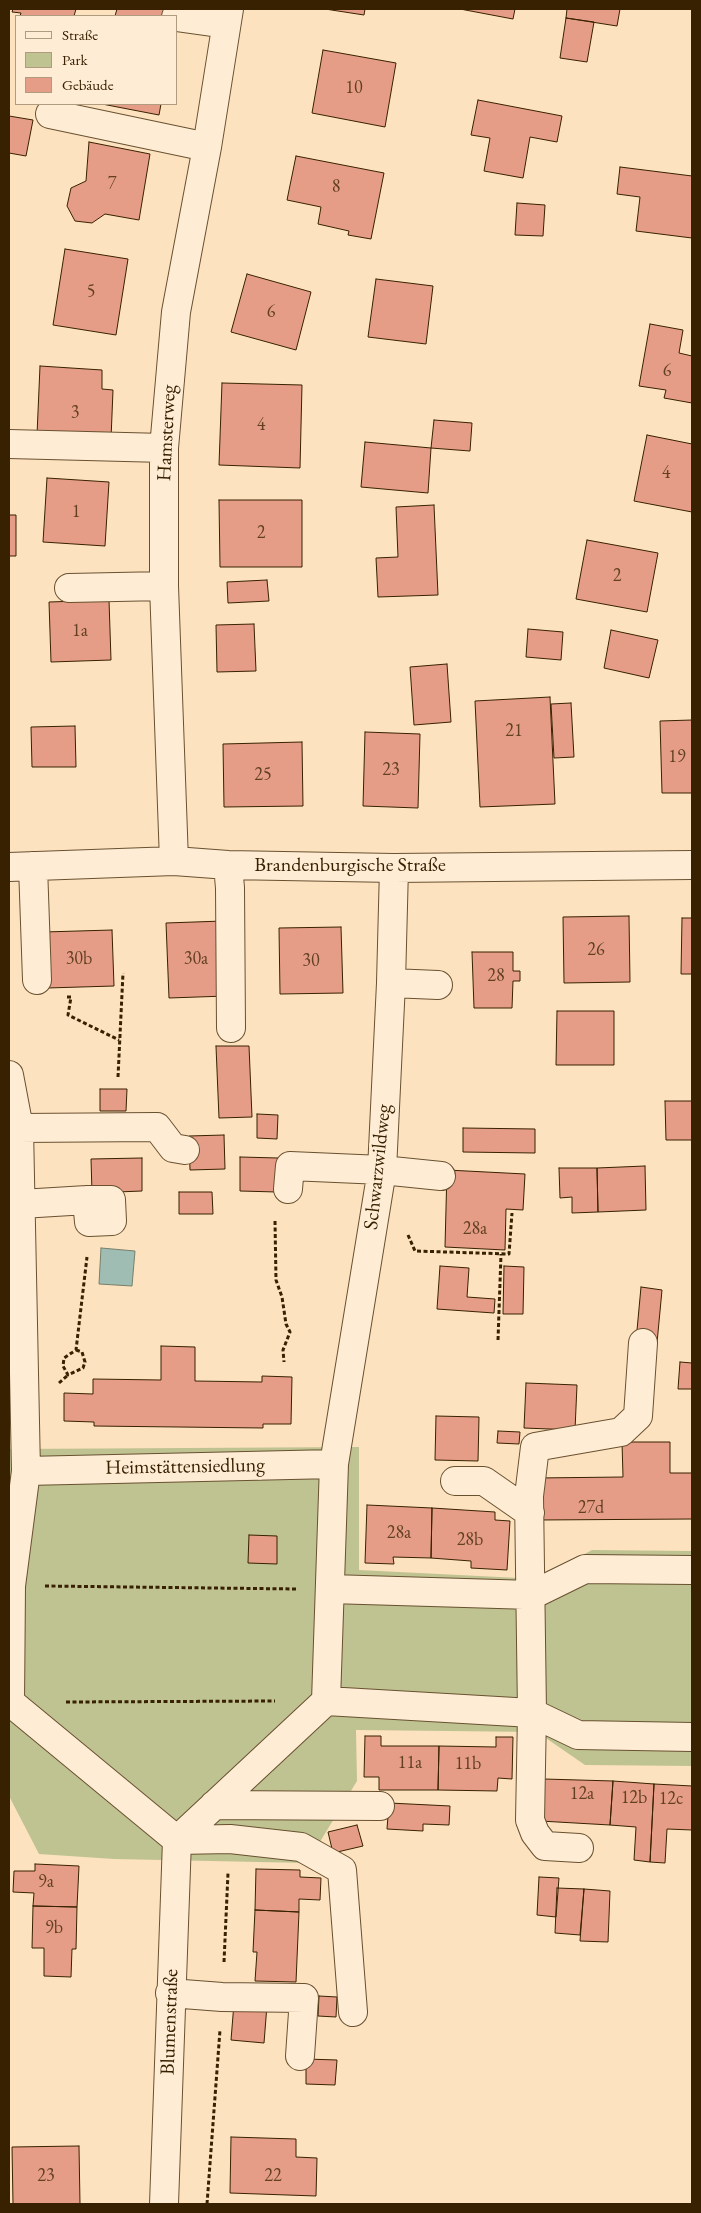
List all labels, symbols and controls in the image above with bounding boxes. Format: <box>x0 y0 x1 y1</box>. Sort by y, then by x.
legend <box>15 15 178 105</box>
text: Straße <box>62 25 98 44</box>
text: Park <box>62 50 88 69</box>
text: Gebäude <box>62 75 114 94</box>
house number: 10 <box>345 77 363 99</box>
house number: 7 <box>108 173 116 195</box>
house number: 8 <box>332 176 340 198</box>
house number: 5 <box>87 281 95 303</box>
house number: 6 <box>267 301 275 323</box>
house number: 6 <box>663 360 671 382</box>
street label: Hamsterweg <box>152 384 182 482</box>
house number: 3 <box>71 402 79 424</box>
house number: 4 <box>257 414 265 436</box>
house number: 4 <box>662 462 670 484</box>
house number: 1 <box>72 501 80 523</box>
house number: 2 <box>257 522 265 544</box>
house number: 2 <box>613 565 621 587</box>
house number: 1a <box>72 620 88 642</box>
house number: 21 <box>505 720 523 742</box>
house number: 19 <box>668 746 686 768</box>
house number: 23 <box>382 759 400 781</box>
house number: 25 <box>254 764 272 786</box>
street label: Brandenburgische Straße <box>254 854 446 878</box>
house number: 26 <box>587 939 605 961</box>
house number: 30b <box>66 948 92 970</box>
house number: 30a <box>184 948 208 970</box>
house number: 30 <box>302 950 320 972</box>
house number: 28 <box>487 965 505 987</box>
street label: Schwarzwildweg <box>359 1103 397 1231</box>
house number: 28a <box>463 1218 487 1240</box>
street label: Heimstättensiedlung <box>105 1454 265 1480</box>
house number: 27d <box>578 1497 604 1519</box>
house number: 28a <box>387 1522 411 1544</box>
house number: 28b <box>457 1529 483 1551</box>
house number: 11a <box>398 1752 422 1774</box>
house number: 11b <box>455 1753 481 1775</box>
house number: 12a <box>570 1783 594 1805</box>
house number: 12b <box>621 1787 647 1809</box>
house number: 12c <box>659 1788 683 1810</box>
house number: 9a <box>38 1871 54 1893</box>
house number: 9b <box>45 1917 63 1939</box>
street label: Blumenstraße <box>156 1968 184 2076</box>
house number: 23 <box>37 2165 55 2187</box>
house number: 22 <box>264 2165 282 2187</box>

